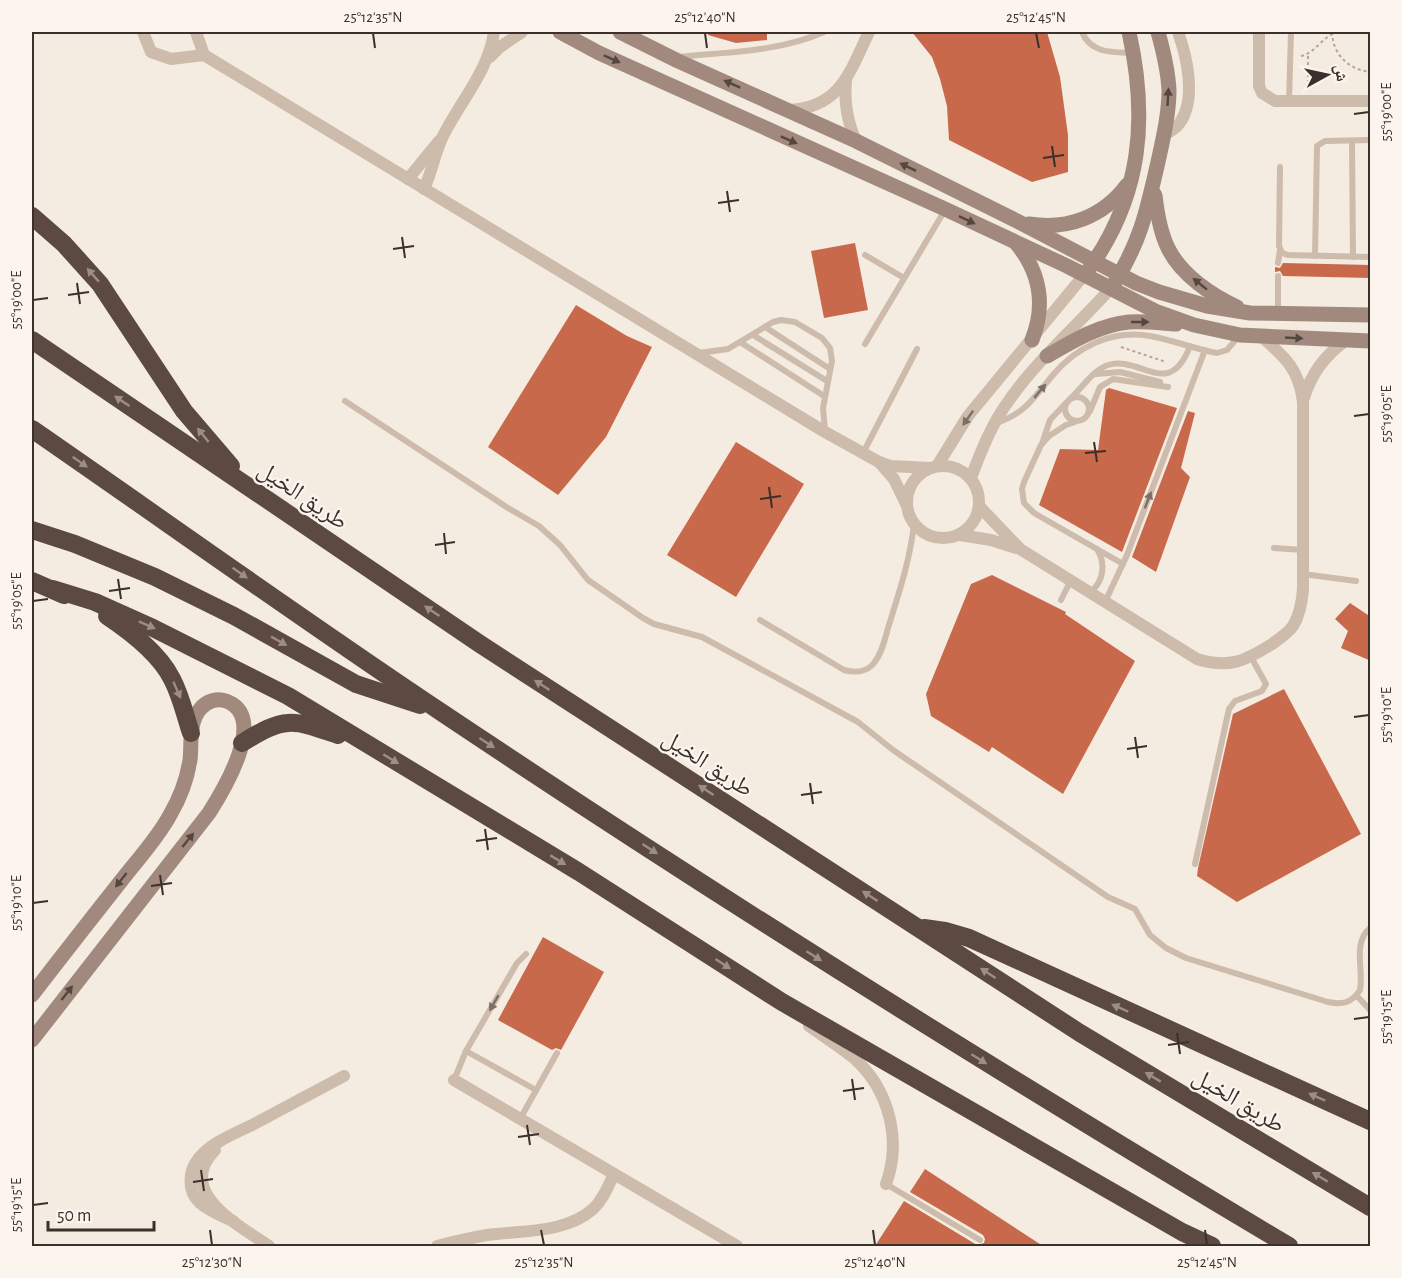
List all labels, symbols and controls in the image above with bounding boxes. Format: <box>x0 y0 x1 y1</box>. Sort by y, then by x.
text: 25°12'35"N <box>344 10 402 25</box>
text: 25°12'40"N <box>674 10 736 25</box>
text: 25°12'45"N <box>1006 10 1066 25</box>
north arrow <box>1297 45 1357 105</box>
one-way arrow <box>603 55 620 64</box>
text: ش <box>1331 64 1350 83</box>
one-way arrow <box>722 79 740 89</box>
text: 55°19'00"E <box>1379 83 1394 141</box>
one-way arrow <box>1163 88 1172 107</box>
one-way arrow <box>781 135 799 145</box>
one-way arrow <box>900 162 917 171</box>
one-way arrow <box>959 215 976 225</box>
one-way arrow <box>86 267 99 283</box>
text: 55°19'00"E <box>9 271 24 329</box>
one-way arrow <box>1192 277 1208 290</box>
one-way arrow <box>1130 318 1149 327</box>
one-way arrow <box>1284 334 1303 343</box>
one-way arrow <box>1033 384 1046 399</box>
text: 55°19'05"E <box>1379 385 1394 443</box>
one-way arrow <box>114 396 130 407</box>
one-way arrow <box>962 409 974 425</box>
one-way arrow <box>197 427 210 443</box>
one-way arrow <box>71 456 87 468</box>
street label: طريق الخيل <box>253 457 352 535</box>
one-way arrow <box>1143 491 1153 509</box>
one-way arrow <box>232 567 248 578</box>
text: 55°19'05"E <box>9 572 24 630</box>
one-way arrow <box>423 606 440 617</box>
one-way arrow <box>138 621 156 631</box>
one-way arrow <box>271 636 288 646</box>
one-way arrow <box>534 679 550 690</box>
one-way arrow <box>172 682 182 700</box>
text: 55°19'10"E <box>1379 687 1394 743</box>
street label: طريق الخيل <box>657 726 757 803</box>
one-way arrow <box>479 737 495 748</box>
one-way arrow <box>383 754 399 765</box>
one-way arrow <box>698 785 714 796</box>
one-way arrow <box>181 832 194 848</box>
one-way arrow <box>642 844 658 855</box>
one-way arrow <box>550 855 566 866</box>
one-way arrow <box>115 872 128 888</box>
text: 55°19'10"E <box>9 875 24 931</box>
one-way arrow <box>862 891 878 902</box>
one-way arrow <box>806 950 822 961</box>
one-way arrow <box>715 958 731 970</box>
one-way arrow <box>980 968 996 979</box>
one-way arrow <box>61 986 73 1001</box>
text: 55°19'15"E <box>1379 990 1394 1044</box>
one-way arrow <box>488 995 499 1011</box>
one-way arrow <box>1111 1003 1129 1013</box>
one-way arrow <box>971 1053 987 1064</box>
street label: طريق الخيل <box>1188 1064 1289 1138</box>
one-way arrow <box>1145 1071 1161 1082</box>
one-way arrow <box>1309 1092 1326 1101</box>
one-way arrow <box>1311 1172 1328 1182</box>
text: 55°19'15"E <box>9 1178 24 1232</box>
scale bar <box>48 1194 154 1232</box>
text: 50 m <box>57 1207 91 1225</box>
text: 25°12'30"N <box>182 1255 242 1270</box>
text: 25°12'35"N <box>515 1255 573 1270</box>
text: 25°12'40"N <box>844 1255 906 1270</box>
text: 25°12'45"N <box>1177 1255 1237 1270</box>

